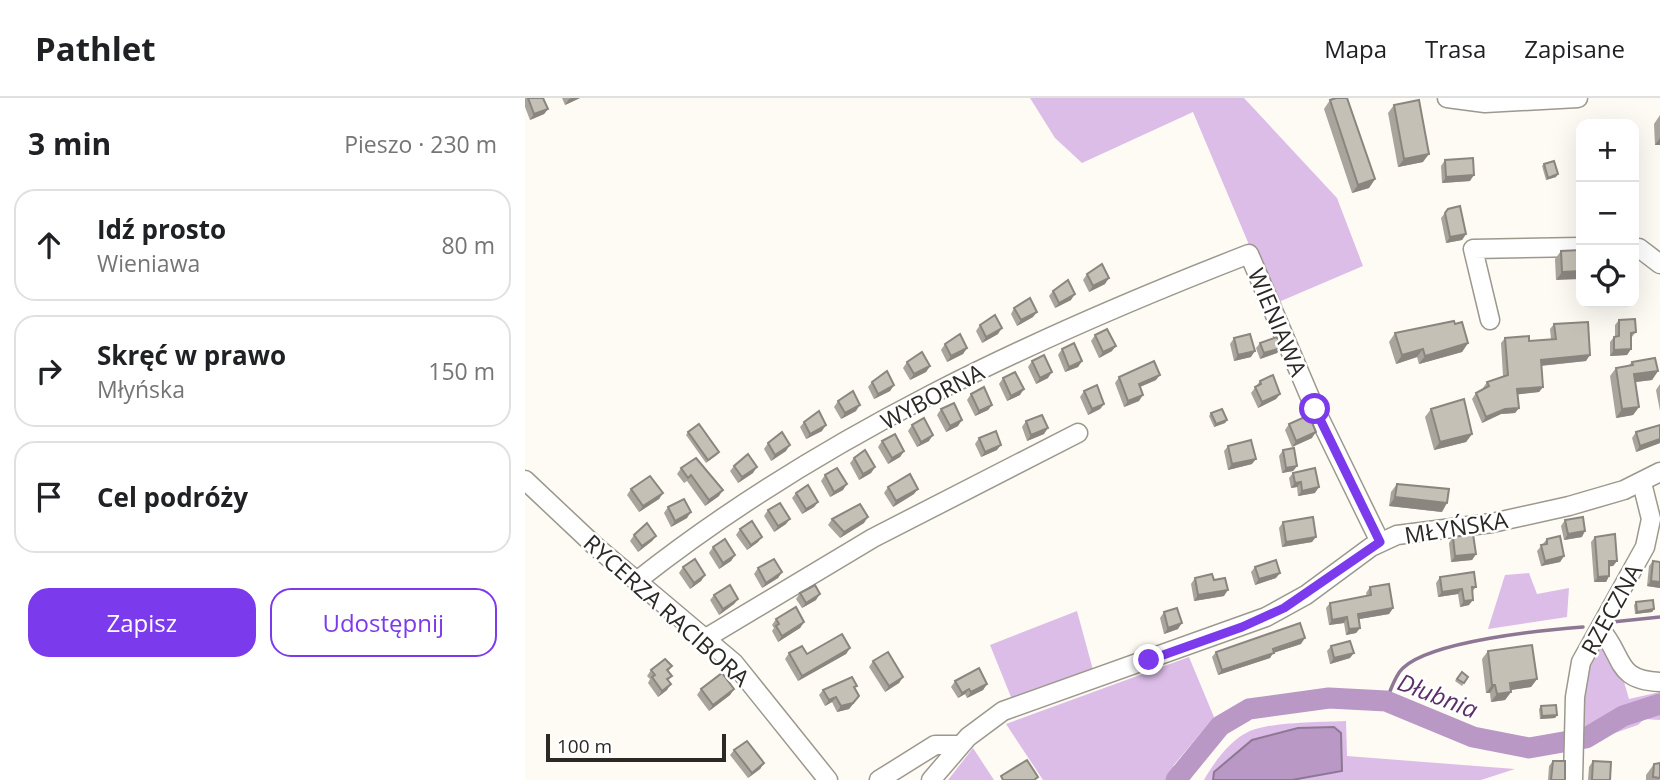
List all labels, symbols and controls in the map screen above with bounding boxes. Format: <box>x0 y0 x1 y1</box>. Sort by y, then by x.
text: Pathlet <box>35 26 156 71</box>
text: Mapa <box>1324 32 1387 65</box>
text: Trasa <box>1425 32 1486 65</box>
text: Zapisane <box>1524 32 1625 65</box>
map controls <box>1576 119 1639 308</box>
button: + <box>1576 119 1639 182</box>
text: 3 min <box>28 123 111 164</box>
text: Pieszo · 230 m <box>344 128 497 160</box>
button: − <box>1576 182 1639 245</box>
text: Idź prosto <box>97 211 226 247</box>
icon: ahead <box>30 226 68 264</box>
text: 80 m <box>441 229 495 261</box>
button: locate <box>1576 245 1639 308</box>
text: Wieniawa <box>97 247 200 279</box>
street label: WIENIAWA <box>1241 263 1315 381</box>
text: Skręć w prawo <box>97 337 286 373</box>
icon: right <box>30 352 68 390</box>
text: 150 m <box>428 355 495 387</box>
street label: WYBORNA <box>875 355 990 437</box>
text: Młyńska <box>97 373 185 405</box>
route start <box>1299 393 1330 424</box>
icon: arrive <box>30 478 68 516</box>
text: Cel podróży <box>97 479 248 515</box>
street label: MŁYŃSKA <box>1402 503 1510 551</box>
street label: RYCERZA RACIBORA <box>577 527 757 694</box>
street label: RZECZNA <box>1573 557 1649 660</box>
button: Zapisz <box>28 588 256 657</box>
button: Udostępnij <box>270 588 497 657</box>
route end <box>1133 644 1164 675</box>
water label: Dłubnia <box>1393 665 1483 725</box>
scale bar <box>546 731 726 763</box>
text: 100 m <box>557 733 612 759</box>

